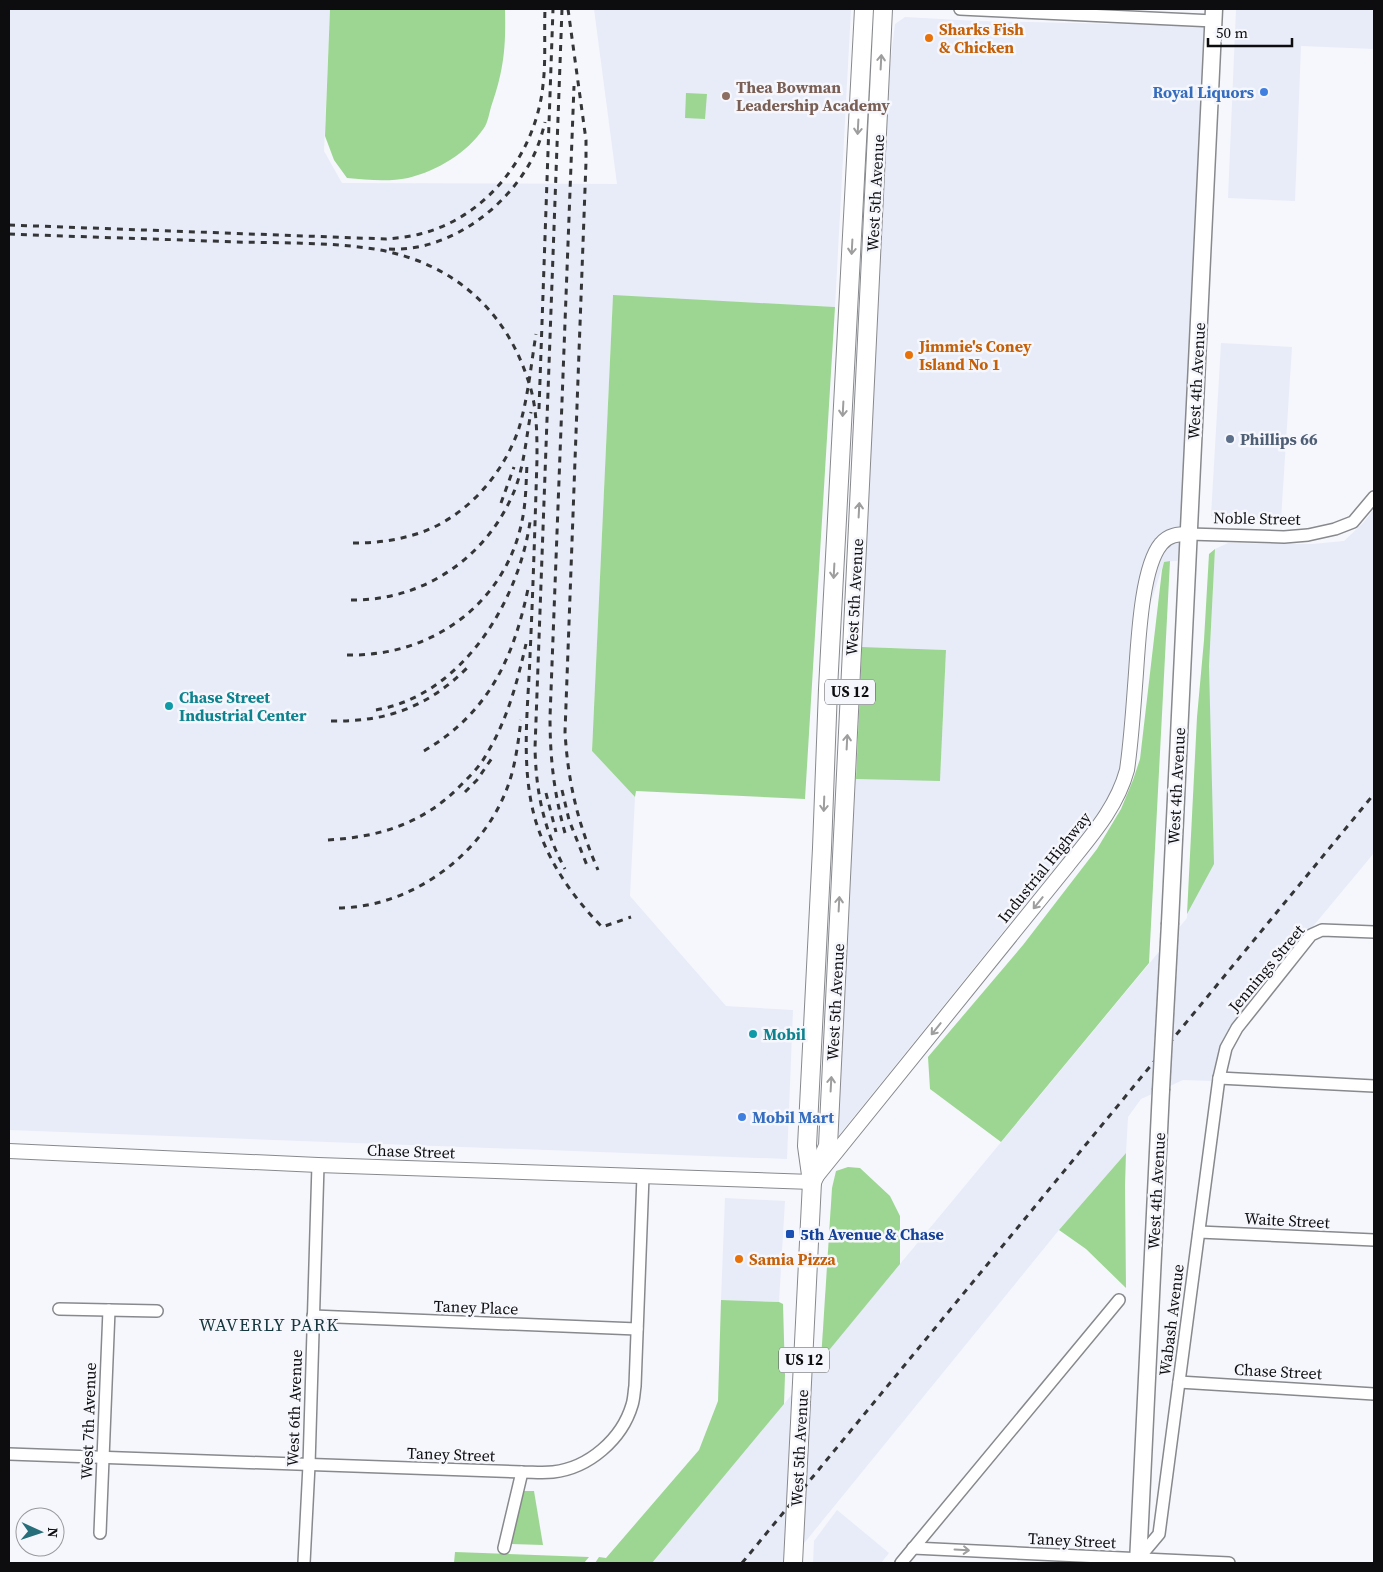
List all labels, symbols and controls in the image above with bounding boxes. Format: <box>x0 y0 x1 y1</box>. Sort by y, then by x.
scale bar <box>1208 15 1292 47</box>
place label: Sharks Fish & Chicken <box>939 18 1024 58</box>
text: 50 m <box>1216 22 1248 43</box>
marker: Sharks Fish & Chicken <box>923 32 935 44</box>
one-way arrow <box>876 55 886 71</box>
place label: Thea Bowman Leadership Academy <box>736 76 890 116</box>
place label: Royal Liquors <box>1152 81 1254 103</box>
marker: Royal Liquors <box>1258 86 1270 98</box>
marker: Thea Bowman Leadership Academy <box>720 90 732 102</box>
one-way arrow <box>854 119 863 135</box>
street label: West 5th Avenue <box>861 134 889 252</box>
one-way arrow <box>847 239 856 255</box>
street label: West 4th Avenue <box>1182 322 1210 440</box>
place label: Jimmie's Coney Island No 1 <box>918 335 1032 375</box>
marker: Jimmie's Coney Island No 1 <box>903 349 915 361</box>
one-way arrow <box>838 400 848 417</box>
place label: Phillips 66 <box>1240 428 1318 450</box>
marker: Phillips 66 <box>1224 433 1236 445</box>
one-way arrow <box>854 502 863 518</box>
street label: Noble Street <box>1213 506 1302 530</box>
street label: West 5th Avenue <box>840 538 868 656</box>
one-way arrow <box>830 563 839 579</box>
road number: US 12 <box>825 680 875 704</box>
place label: Chase Street Industrial Center <box>179 686 307 726</box>
marker: Chase Street Industrial Center <box>163 700 175 712</box>
street label: West 4th Avenue <box>1162 727 1190 845</box>
one-way arrow <box>843 734 852 750</box>
one-way arrow <box>819 795 828 811</box>
street label: Industrial Highway <box>992 806 1096 927</box>
one-way arrow <box>1032 896 1043 909</box>
one-way arrow <box>835 897 844 913</box>
street label: Jennings Street <box>1222 919 1310 1017</box>
street label: West 5th Avenue <box>821 943 849 1061</box>
one-way arrow <box>930 1022 941 1035</box>
place label: Mobil <box>763 1023 806 1045</box>
marker: Mobil <box>747 1028 759 1040</box>
one-way arrow <box>826 1076 835 1092</box>
place label: Mobil Mart <box>752 1106 834 1128</box>
marker: Mobil Mart <box>736 1111 748 1123</box>
street label: West 4th Avenue <box>1142 1132 1170 1250</box>
street label: Chase Street <box>367 1138 456 1164</box>
street label: Waite Street <box>1244 1207 1331 1233</box>
place label: 5th Avenue & Chase <box>800 1223 944 1245</box>
marker: 5th Avenue & Chase <box>784 1228 796 1240</box>
place label: Samia Pizza <box>749 1248 836 1270</box>
marker: Samia Pizza <box>733 1253 745 1265</box>
street label: Wabash Avenue <box>1153 1263 1189 1377</box>
street label: Taney Place <box>433 1295 519 1319</box>
district label: WAVERLY PARK <box>199 1312 339 1337</box>
road number: US 12 <box>779 1348 829 1372</box>
street label: West 6th Avenue <box>281 1349 307 1467</box>
street label: Chase Street <box>1233 1358 1323 1384</box>
street label: West 7th Avenue <box>75 1362 101 1480</box>
street label: West 5th Avenue <box>785 1389 813 1507</box>
street label: Taney Street <box>407 1441 496 1467</box>
north arrow <box>15 1507 65 1557</box>
text: N <box>43 1527 63 1538</box>
street label: Taney Street <box>1027 1527 1117 1553</box>
one-way arrow <box>953 1546 969 1555</box>

